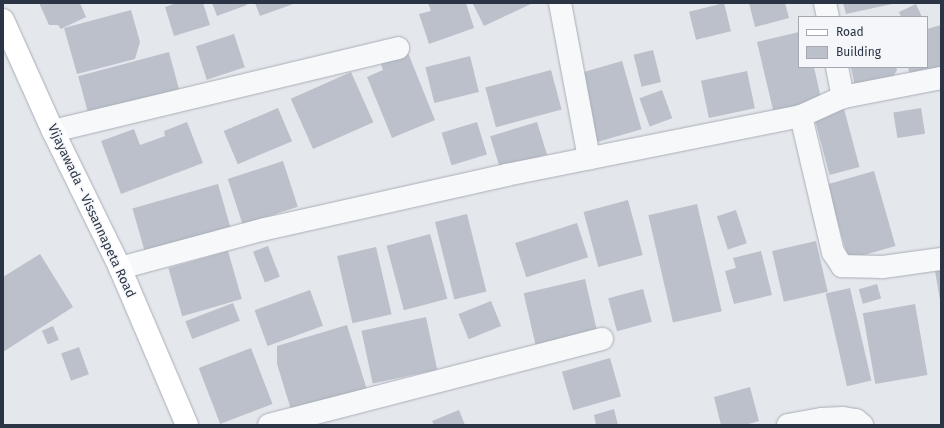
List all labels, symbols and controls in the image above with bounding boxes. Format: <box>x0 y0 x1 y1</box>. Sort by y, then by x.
legend <box>798 16 928 68</box>
text: Road <box>836 25 864 39</box>
text: Building <box>836 45 881 59</box>
street label: Vijayawada - Vissannapeta Road <box>44 122 138 300</box>

